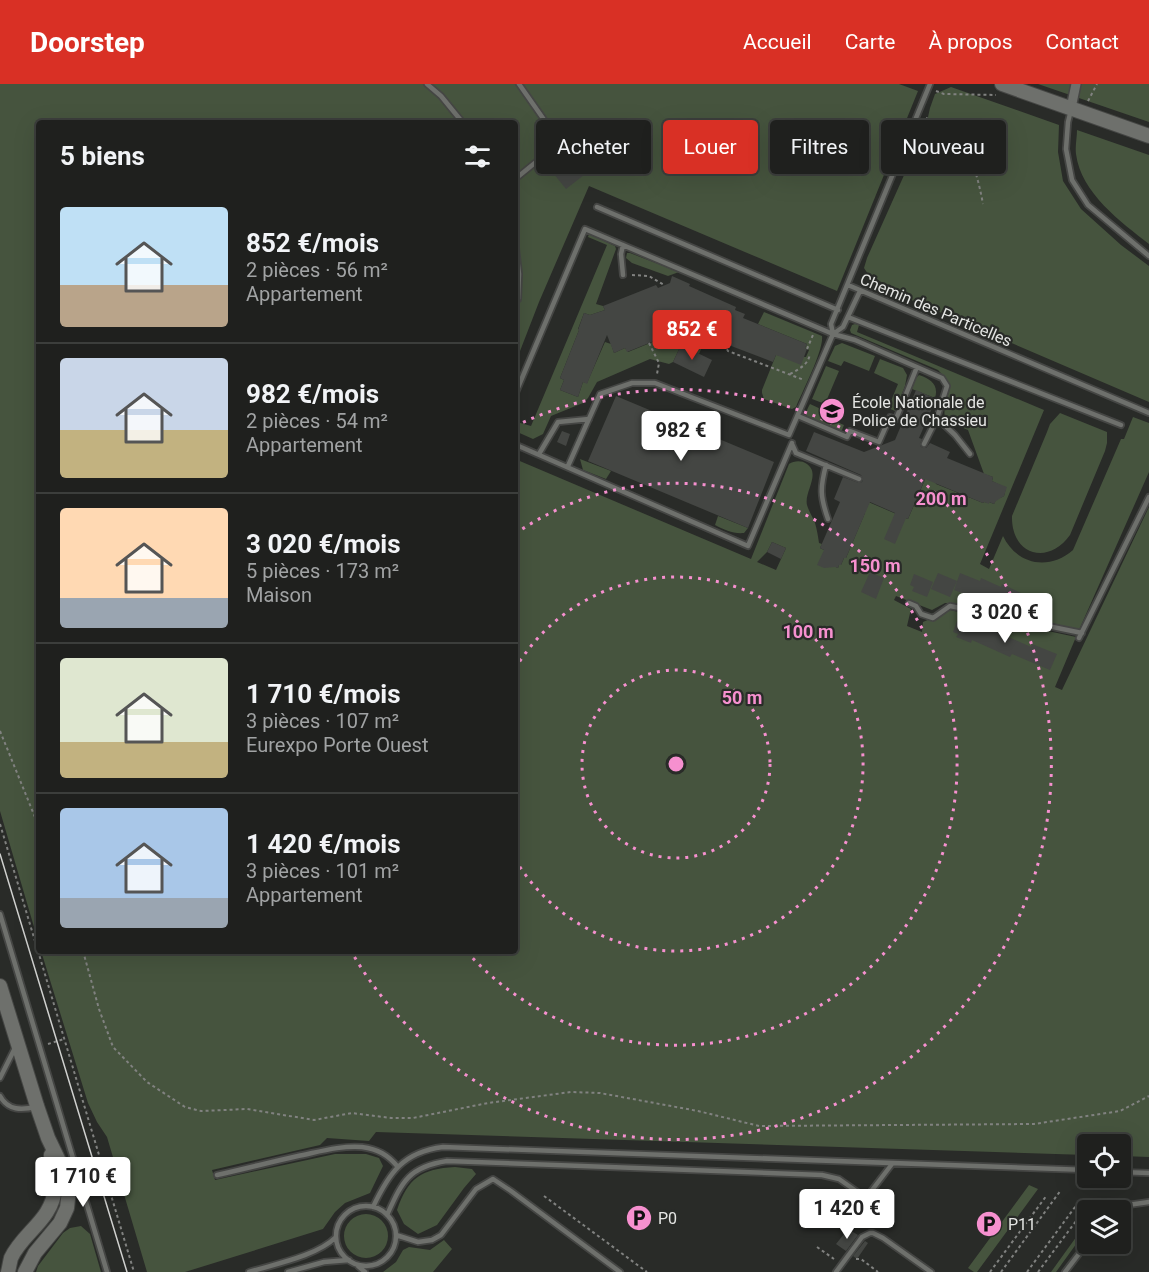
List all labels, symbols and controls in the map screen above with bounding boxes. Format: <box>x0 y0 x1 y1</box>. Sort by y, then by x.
text: Doorstep <box>30 26 145 59</box>
text: Accueil <box>743 30 812 54</box>
text: Carte <box>845 30 895 54</box>
text: À propos <box>928 30 1013 54</box>
text: Contact <box>1046 30 1119 54</box>
chip: Acheter <box>536 120 651 174</box>
chip: Louer <box>663 120 758 174</box>
chip: Filtres <box>770 120 869 174</box>
chip: Nouveau <box>881 120 1006 174</box>
icon: filters <box>461 140 494 173</box>
text: 5 biens <box>60 141 145 171</box>
text: 852 €/mois <box>246 228 379 258</box>
icon: home <box>108 231 180 303</box>
text: 2 pièces · 56 m² <box>246 258 388 282</box>
street label: Chemin des Particelles <box>857 269 1015 351</box>
text: Appartement <box>246 282 363 306</box>
pin: 852 € <box>650 310 734 361</box>
text: 852 € <box>667 317 717 341</box>
text: 982 €/mois <box>246 379 379 409</box>
icon: home <box>108 382 180 454</box>
place label: École Nationale de Police de Chassieu <box>852 393 987 430</box>
school or university icon: École Nationale de Police de Chassieu <box>817 396 847 426</box>
text: 2 pièces · 54 m² <box>246 409 388 433</box>
pin: 982 € <box>639 411 723 462</box>
text: 982 € <box>656 418 706 442</box>
text: Appartement <box>246 433 363 457</box>
text: 200 m <box>915 488 967 509</box>
text: 3 020 €/mois <box>246 529 401 559</box>
icon: home <box>108 532 180 604</box>
text: 150 m <box>849 555 901 576</box>
text: 5 pièces · 173 m² <box>246 559 399 583</box>
text: Maison <box>246 583 312 607</box>
pin: 3 020 € <box>950 593 1060 644</box>
text: 3 020 € <box>971 600 1039 624</box>
text: 100 m <box>782 621 834 642</box>
text: 1 710 €/mois <box>246 679 401 709</box>
icon: home <box>108 682 180 754</box>
text: 50 m <box>722 687 762 708</box>
text: 3 pièces · 107 m² <box>246 709 399 733</box>
text: Eurexpo Porte Ouest <box>246 733 428 757</box>
centre of rings <box>666 754 686 774</box>
text: 1 420 €/mois <box>246 829 401 859</box>
icon: home <box>108 832 180 904</box>
text: 3 pièces · 101 m² <box>246 859 399 883</box>
text: Appartement <box>246 883 363 907</box>
map controls <box>1077 1134 1131 1254</box>
button: locate <box>1077 1134 1131 1188</box>
pin: 1 710 € <box>28 1157 138 1208</box>
text: 1 710 € <box>49 1164 117 1188</box>
pin: 1 420 € <box>792 1189 902 1240</box>
text: 1 420 € <box>813 1196 881 1220</box>
button: layers <box>1077 1200 1131 1254</box>
parking icon: P0 <box>624 1203 654 1233</box>
place label: P0 <box>658 1209 677 1228</box>
parking icon: P11 <box>974 1209 1004 1239</box>
place label: P11 <box>1008 1215 1036 1234</box>

